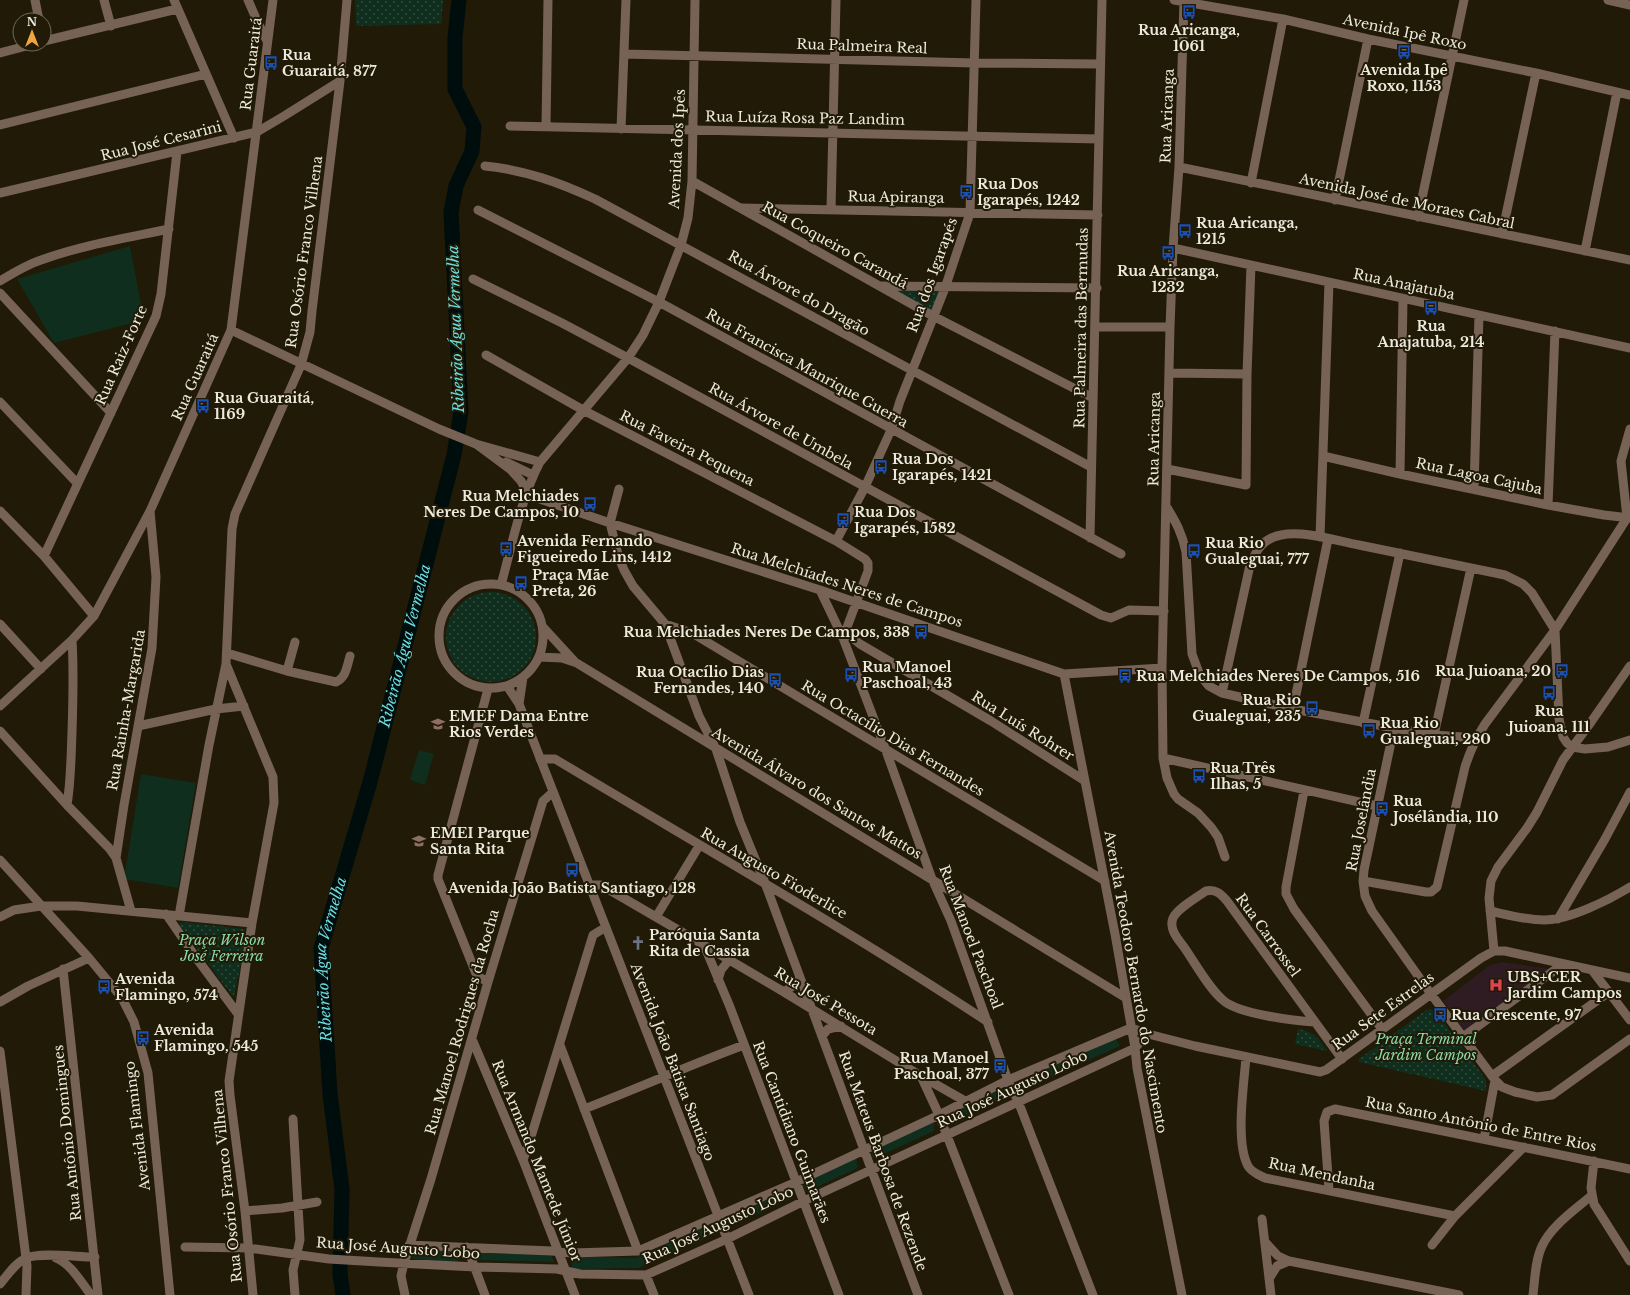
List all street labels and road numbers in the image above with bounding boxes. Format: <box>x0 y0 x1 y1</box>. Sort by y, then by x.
street label: Avenida Ipê Roxo <box>1341 10 1468 54</box>
street label: Rua Guaraitá <box>236 16 266 112</box>
street label: Rua Palmeira Real <box>796 35 928 57</box>
street label: Rua Aricanga <box>1156 68 1178 164</box>
street label: Avenida dos Ipês <box>665 89 689 210</box>
street label: Rua Luíza Rosa Paz Landim <box>705 107 905 129</box>
street label: Rua José Cesarini <box>99 117 224 165</box>
street label: Rua Osório Franco Vilhena <box>282 154 326 349</box>
street label: Avenida José de Moraes Cabral <box>1297 169 1517 233</box>
street label: Rua Apiranga <box>847 187 945 207</box>
street label: Rua Coqueiro Carandá <box>759 197 911 293</box>
street label: Rua dos Igarapés <box>903 215 961 335</box>
street label: Rua Palmeira das Bermudas <box>1070 227 1092 429</box>
street label: Rua Árvore do Dragão <box>725 246 873 340</box>
street label: Rua Anajatuba <box>1352 264 1457 304</box>
street label: Rua Raiz-Forte <box>91 302 151 408</box>
street label: Rua Francisca Manrique Guerra <box>703 305 911 431</box>
street label: Rua Guaraitá <box>168 330 222 423</box>
street label: Rua Árvore de Umbela <box>706 379 857 473</box>
street label: Rua Aricanga <box>1144 391 1164 487</box>
street label: Rua Faveira Pequena <box>617 406 758 490</box>
street label: Rua Lagoa Cajuba <box>1414 454 1544 498</box>
street label: Rua Melchíades Neres de Campos <box>729 539 965 631</box>
street label: Rua Rainha-Margarida <box>103 628 149 792</box>
street label: Rua Octacílio Dias Fernandes <box>798 676 988 800</box>
street label: Rua Luís Rohrer <box>968 687 1078 765</box>
street label: Avenida Álvaro dos Santos Mattos <box>708 723 925 863</box>
street label: Rua Joselândia <box>1342 767 1380 873</box>
street label: Rua Augusto Fioderlice <box>697 824 851 922</box>
street label: Avenida Teodoro Bernardo do Nascimento <box>1100 828 1172 1135</box>
street label: Rua Manoel Paschoal <box>935 863 1007 1012</box>
street label: Rua Carrossel <box>1232 890 1305 981</box>
street label: Rua Manoel Rodrigues da Rocha <box>421 907 503 1137</box>
street label: Avenida João Batista Santiago <box>627 960 719 1163</box>
street label: Rua José Pessota <box>771 963 881 1039</box>
street label: Rua Sete Estrelas <box>1329 968 1437 1054</box>
street label: Rua Cantidiano Guimarães <box>749 1038 835 1226</box>
street label: Rua Antônio Domingues <box>49 1044 85 1222</box>
street label: Rua José Augusto Lobo <box>934 1046 1090 1132</box>
street label: Rua Mateus Barbosa de Rezende <box>835 1048 931 1274</box>
street label: Rua Armando Mamede Júnior <box>488 1057 586 1265</box>
street label: Avenida Flamingo <box>120 1060 154 1193</box>
street label: Rua Osório Franco Vilhena <box>208 1088 246 1283</box>
street label: Rua Santo Antônio de Entre Rios <box>1364 1093 1598 1155</box>
street label: Rua Mendanha <box>1267 1154 1377 1194</box>
street label: Rua José Augusto Lobo <box>640 1182 796 1268</box>
street label: Rua José Augusto Lobo <box>315 1233 481 1263</box>

